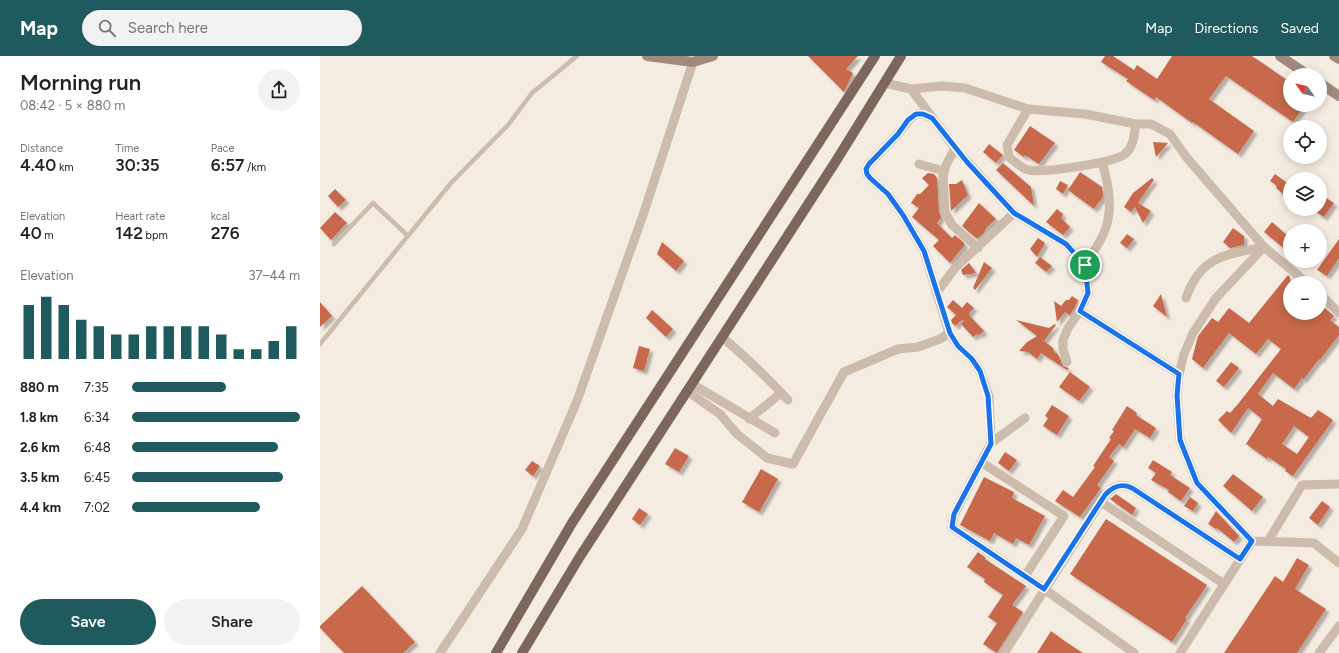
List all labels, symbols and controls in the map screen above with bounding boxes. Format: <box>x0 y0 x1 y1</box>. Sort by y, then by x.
search box <box>82 10 362 46</box>
text: Map <box>20 17 58 40</box>
icon: search <box>96 17 118 39</box>
text: Search here <box>128 19 208 37</box>
text: Map <box>1145 20 1173 37</box>
text: Directions <box>1195 20 1258 37</box>
text: Saved <box>1280 20 1319 37</box>
north arrow <box>1283 68 1327 112</box>
map controls <box>1283 68 1327 320</box>
text: Morning run <box>20 69 141 96</box>
button: share <box>258 69 300 111</box>
text: 08:42 · 5 × 880 m <box>20 98 125 113</box>
button: locate <box>1283 120 1327 164</box>
text: Distance <box>20 142 63 155</box>
text: Time <box>115 142 139 155</box>
text: Pace <box>211 142 234 155</box>
text: 4.40 <box>20 155 56 175</box>
text: 30:35 <box>115 155 160 175</box>
text: 6:57 <box>211 155 244 175</box>
text: km <box>56 161 74 174</box>
text: /km <box>244 161 266 174</box>
button: layers <box>1283 172 1327 216</box>
text: Elevation <box>20 210 65 223</box>
text: Heart rate <box>115 210 165 223</box>
text: kcal <box>211 210 230 223</box>
text: 40 <box>20 223 42 243</box>
text: 142 <box>115 223 143 243</box>
text: 276 <box>211 223 239 243</box>
button: + <box>1283 224 1327 268</box>
text: m <box>42 229 54 242</box>
text: bpm <box>143 229 168 242</box>
pin <box>1068 248 1102 282</box>
icon: arrive <box>1074 254 1096 276</box>
text: Elevation <box>20 268 73 283</box>
text: 37–44 m <box>248 268 300 283</box>
button: − <box>1283 276 1327 320</box>
text: 880 m <box>20 380 59 395</box>
text: 7:35 <box>84 380 109 395</box>
text: 1.8 km <box>20 410 58 425</box>
text: 6:34 <box>84 410 110 425</box>
text: 2.6 km <box>20 440 60 455</box>
text: 6:48 <box>84 440 111 455</box>
text: 3.5 km <box>20 470 59 485</box>
text: 6:45 <box>84 470 110 485</box>
text: 4.4 km <box>20 500 61 515</box>
text: 7:02 <box>84 500 110 515</box>
button: Save <box>20 599 156 645</box>
button: Share <box>164 599 300 645</box>

